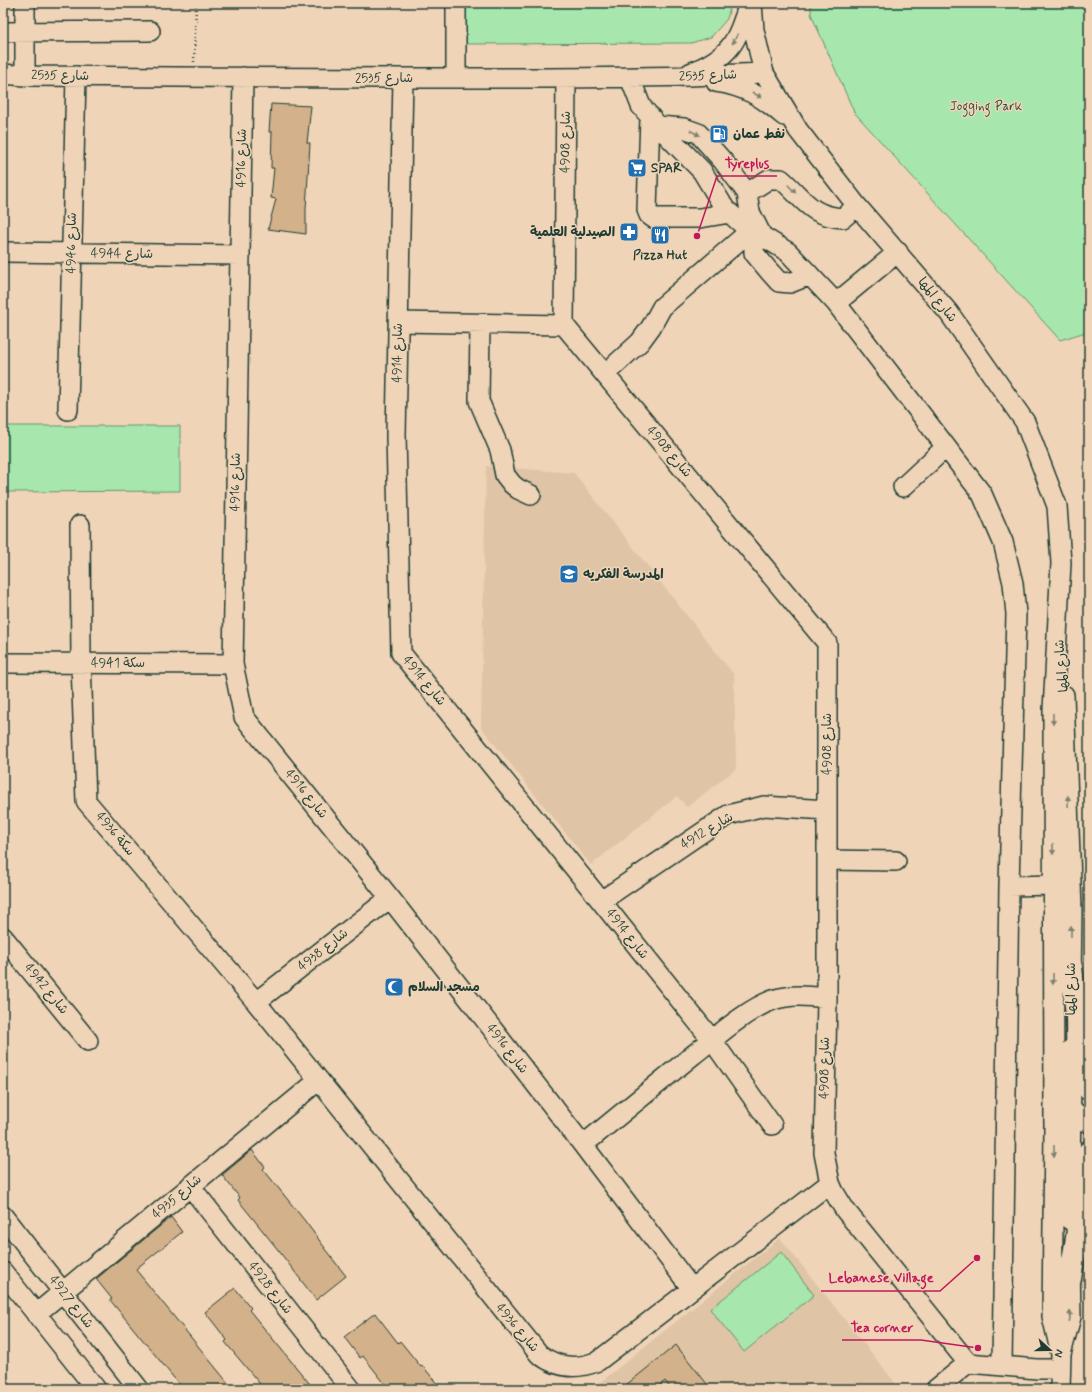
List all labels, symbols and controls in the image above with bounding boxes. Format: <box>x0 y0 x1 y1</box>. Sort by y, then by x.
one-way arrow <box>731 33 738 45</box>
street label: 2535 شارع <box>679 66 737 86</box>
street label: 2535 شارع <box>31 67 89 85</box>
street label: 2535 شارع <box>355 70 413 87</box>
one-way arrow <box>751 92 763 99</box>
park label: Jogging Park <box>950 98 1023 117</box>
street label: 4908 شارع <box>557 111 575 173</box>
fuel station icon: نفط عمان <box>708 123 730 145</box>
place label: نفط عمان <box>733 126 785 143</box>
street label: 4916 شارع <box>233 129 251 187</box>
one-way arrow <box>689 130 701 136</box>
callout: Tyreplus <box>717 150 777 176</box>
text: Tyreplus <box>725 155 770 173</box>
supermarket icon: SPAR <box>626 157 648 179</box>
place label: SPAR <box>651 160 682 177</box>
one-way arrow <box>787 184 797 193</box>
street label: 4946 شارع <box>63 212 81 274</box>
pharmacy icon: الصيدلية العلمية <box>618 221 640 243</box>
place label: الصيدلية العلمية <box>530 224 615 241</box>
restaurant icon: Pizza Hut <box>649 224 671 246</box>
street label: 4944 شارع <box>91 245 153 263</box>
place label: Pizza Hut <box>633 247 687 264</box>
street label: شارع المها <box>914 274 960 326</box>
street label: 4914 شارع <box>389 323 407 383</box>
street label: 4908 شارع <box>643 423 695 481</box>
street label: 4916 شارع <box>227 453 245 511</box>
school or university icon: المدرسة الفكريه <box>558 563 580 585</box>
place label: المدرسة الفكريه <box>583 566 664 583</box>
street label: شارع المها <box>1051 639 1073 693</box>
street label: 4914 شارع <box>399 652 449 710</box>
street label: سكة 4941 <box>91 655 145 672</box>
street label: 4908 شارع <box>819 713 836 775</box>
one-way arrow <box>1050 713 1056 726</box>
street label: 4916 شارع <box>281 766 331 822</box>
one-way arrow <box>1065 794 1071 807</box>
street label: سكة 4936 <box>92 808 138 860</box>
street label: 4912 شارع <box>678 809 736 853</box>
one-way arrow <box>1050 843 1056 856</box>
street label: 4914 شارع <box>602 905 652 963</box>
street label: شارع 4938 <box>294 925 352 975</box>
one-way arrow <box>1068 925 1075 937</box>
street label: 4942 شارع <box>20 960 72 1018</box>
street label: شارع المها <box>1063 962 1080 1016</box>
one-way arrow <box>1050 973 1056 986</box>
mosque icon: مسجد السلام <box>383 976 405 998</box>
place label: مسجد السلام <box>408 979 480 997</box>
street label: 4916 شارع <box>482 1021 532 1077</box>
street label: 4908 شارع <box>816 1037 834 1099</box>
one-way arrow <box>1050 1145 1057 1157</box>
street label: 4935 شارع <box>149 1171 205 1223</box>
street label: 4928 شارع <box>244 1258 296 1318</box>
callout: Lebanese Village <box>821 1265 940 1291</box>
text: Lebanese Village <box>828 1269 934 1290</box>
street label: شارع 4927 <box>45 1272 97 1332</box>
street label: 4936 شارع <box>492 1300 542 1356</box>
one-way arrow <box>1067 1310 1073 1322</box>
callout: Tea corner <box>842 1314 921 1340</box>
text: Tea corner <box>851 1319 914 1337</box>
north arrow <box>1030 1330 1070 1370</box>
text: N <box>1051 1347 1066 1359</box>

